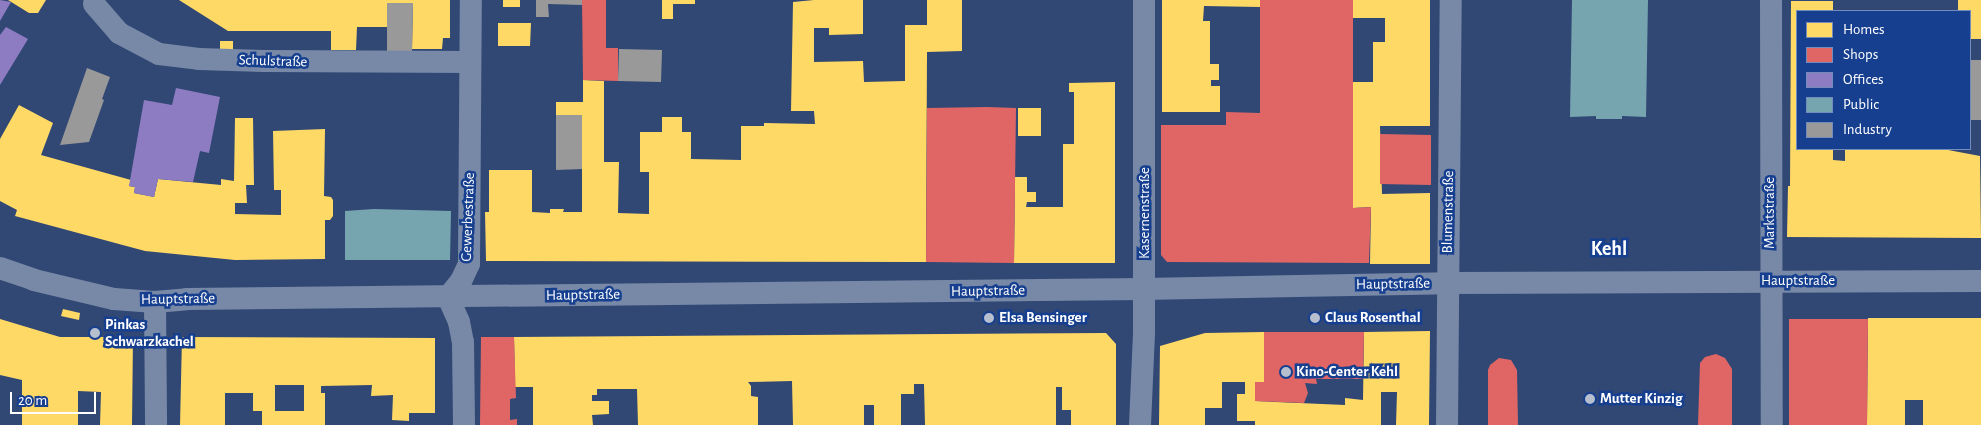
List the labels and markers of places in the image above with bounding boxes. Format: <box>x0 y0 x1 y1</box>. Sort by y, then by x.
place label: Elsa Bensinger <box>999 309 1087 327</box>
place label: Claus Rosenthal <box>1325 309 1421 327</box>
marker: Elsa Bensinger <box>983 312 995 324</box>
marker: Claus Rosenthal <box>1309 312 1321 324</box>
place label: Pinkas Schwarzkachel <box>105 315 194 350</box>
marker: Pinkas Schwarzkachel <box>89 327 101 339</box>
place label: Kino-Center Kehl <box>1296 363 1398 381</box>
marker: Kino-Center Kehl <box>1280 366 1292 378</box>
place label: Mutter Kinzig <box>1600 390 1683 408</box>
marker: Mutter Kinzig <box>1584 393 1596 405</box>

